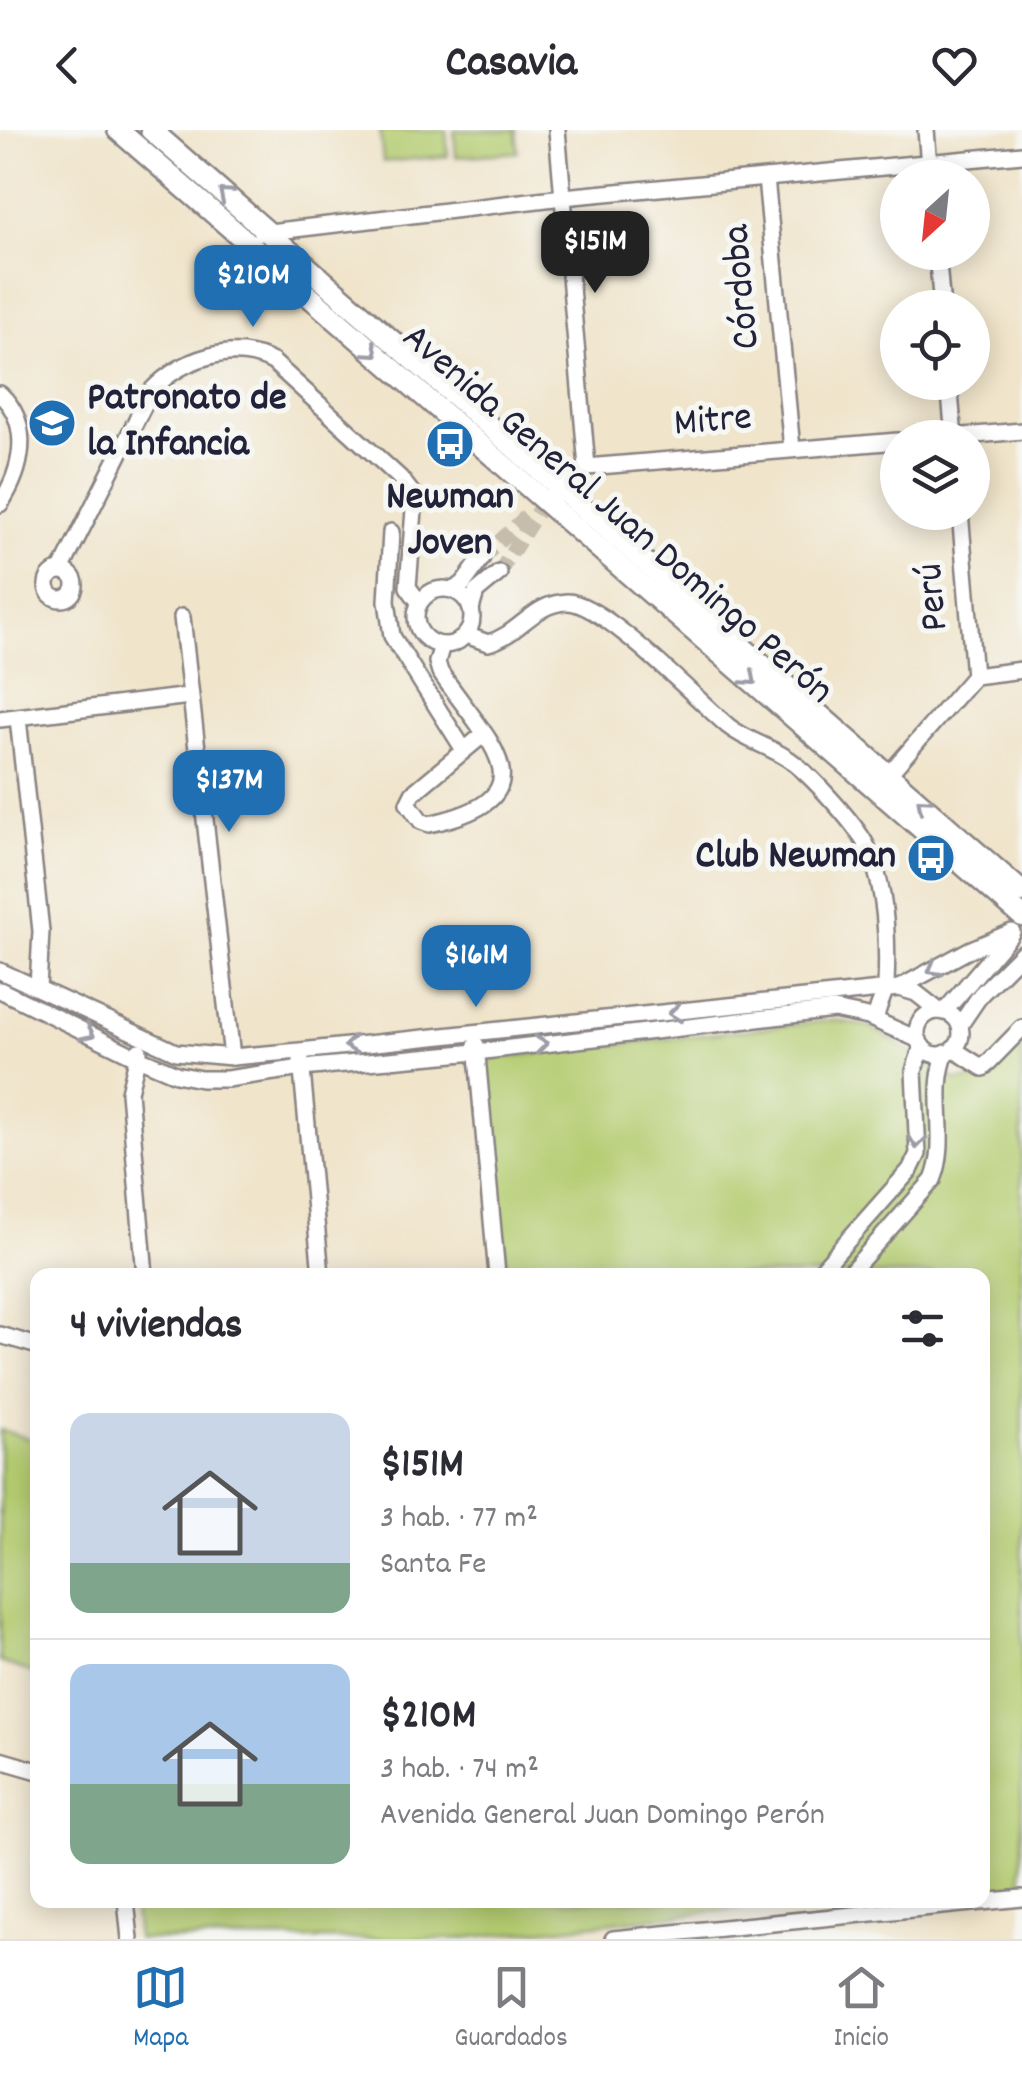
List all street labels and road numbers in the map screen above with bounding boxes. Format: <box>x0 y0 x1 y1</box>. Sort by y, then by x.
street label: Córdoba <box>710 221 778 352</box>
street label: Avenida General Juan Domingo Perón <box>387 312 845 720</box>
street label: Mitre <box>672 391 754 455</box>
street label: Perú <box>904 561 966 633</box>

